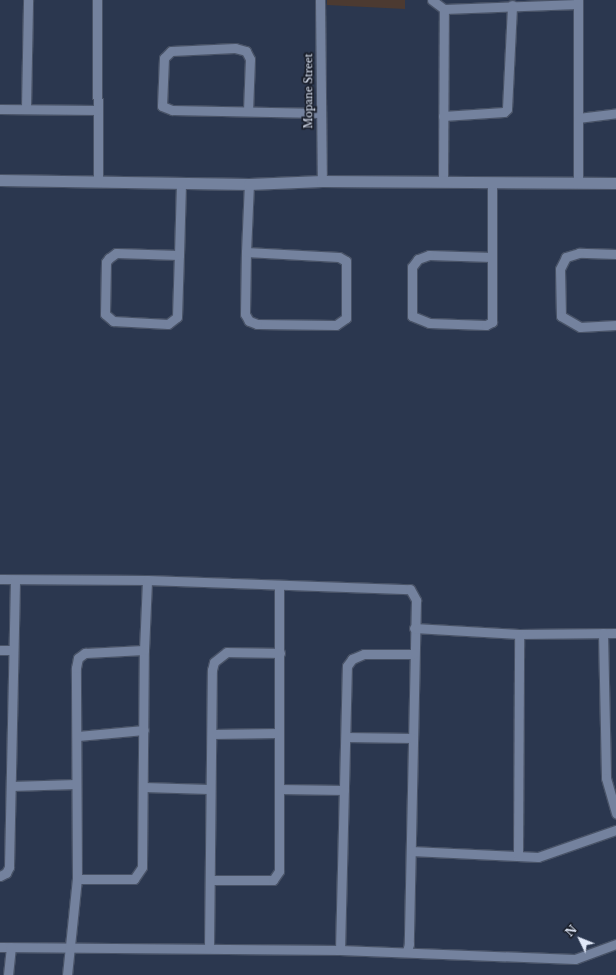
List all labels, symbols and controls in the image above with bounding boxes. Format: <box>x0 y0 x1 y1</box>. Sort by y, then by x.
street label: Mopane Street <box>303 53 315 129</box>
north arrow <box>560 919 600 959</box>
text: N <box>563 922 580 939</box>

